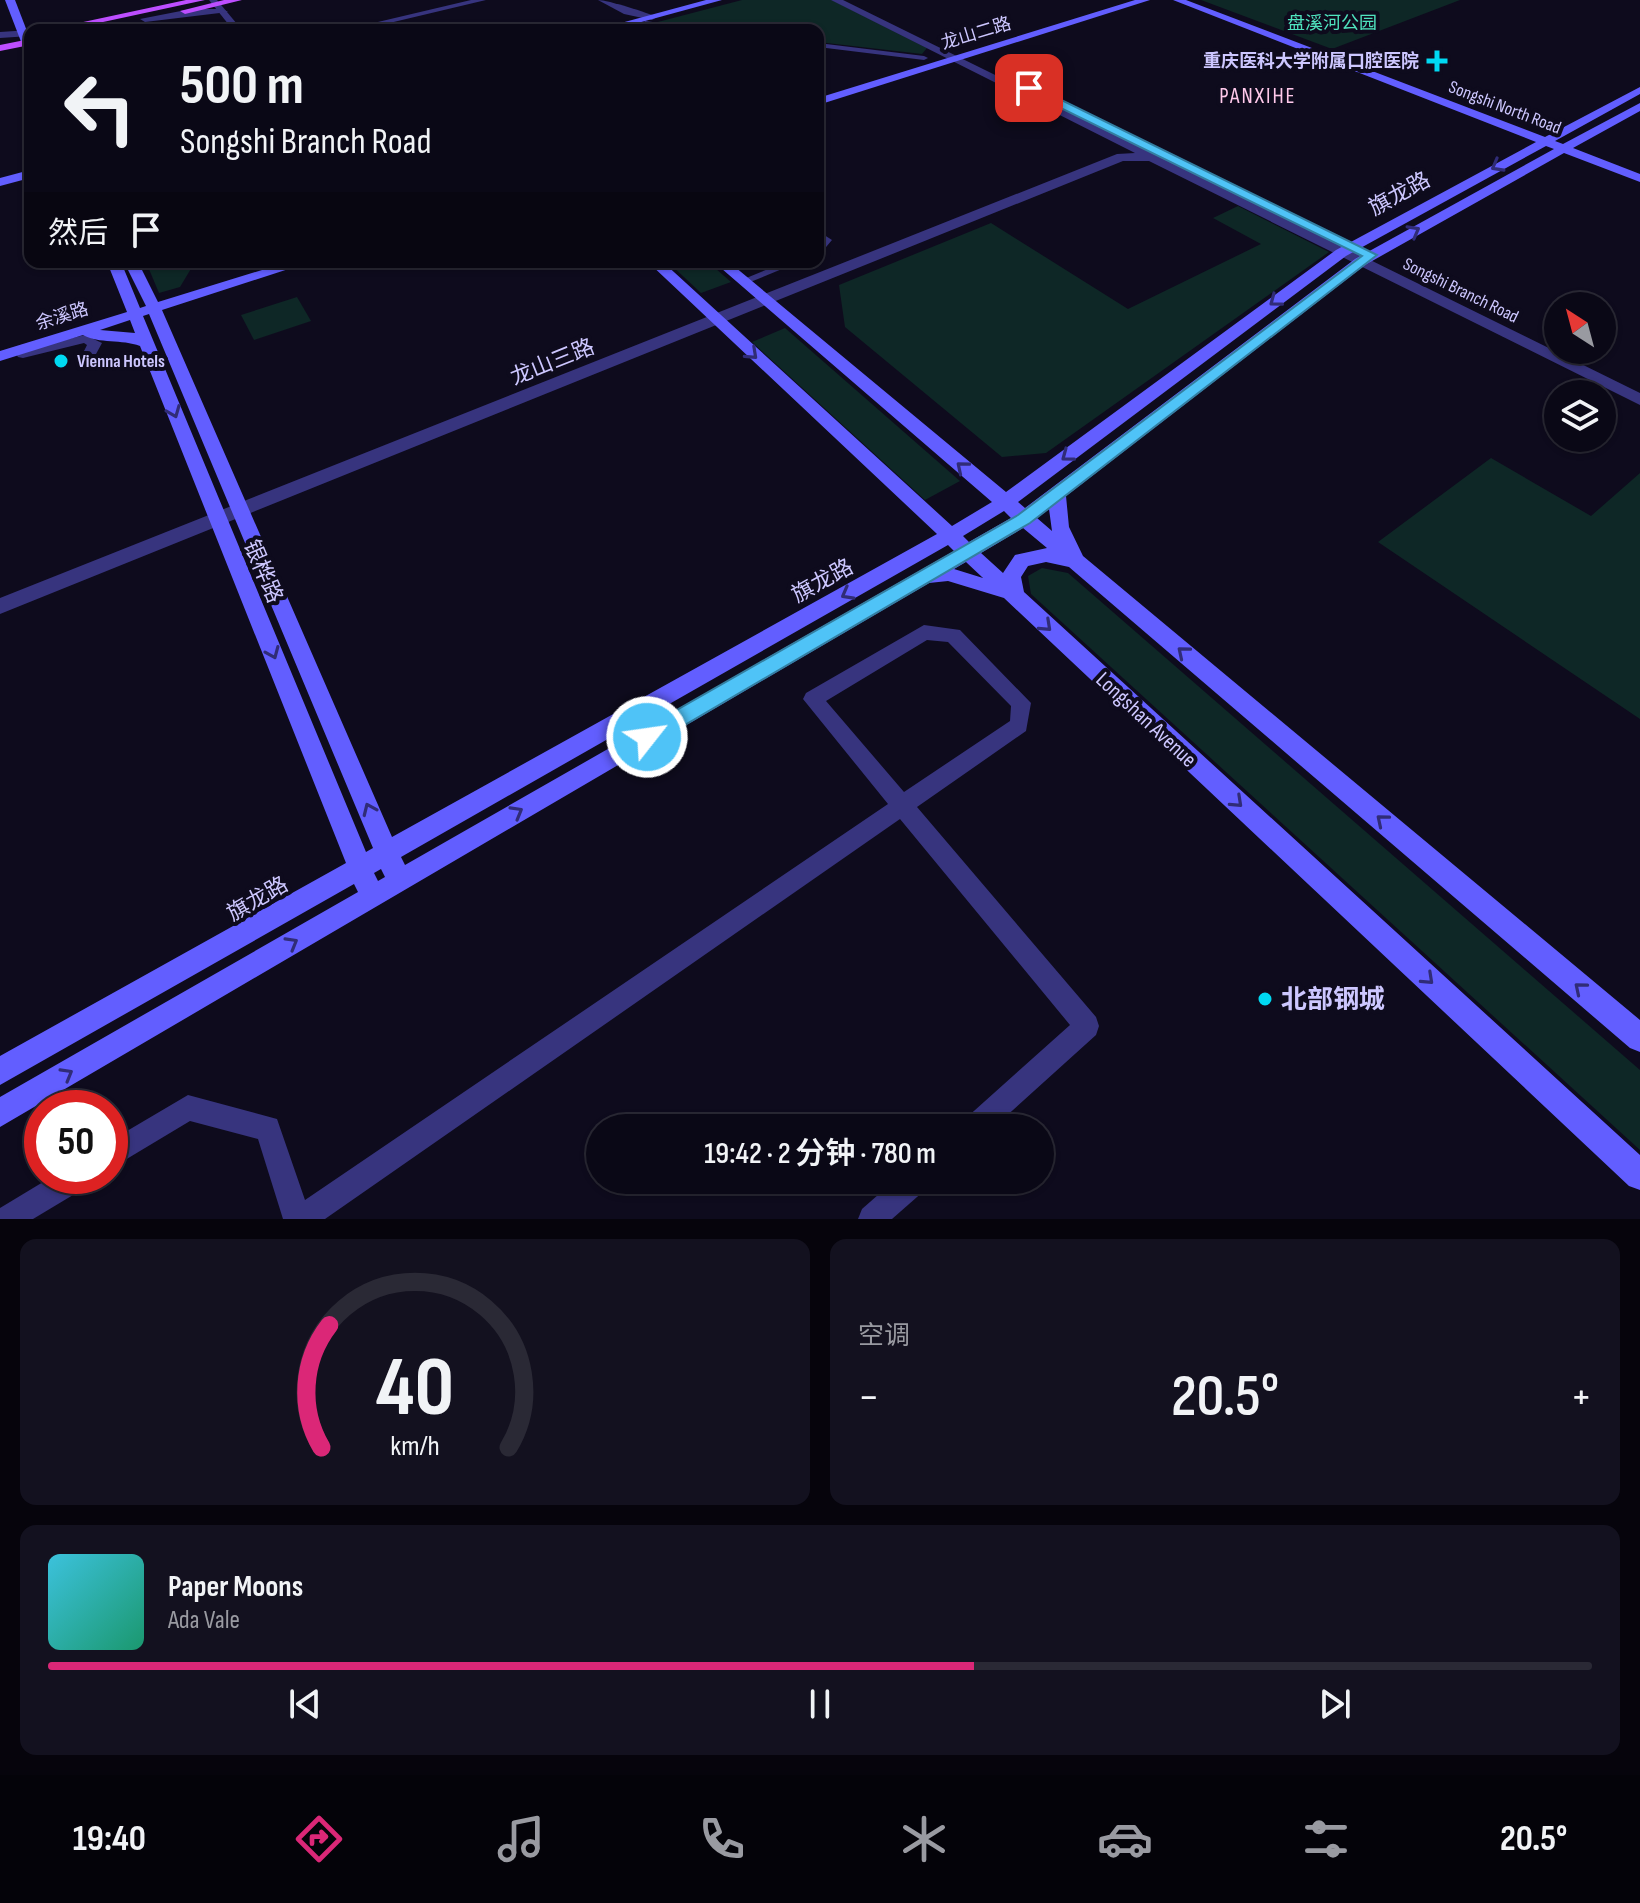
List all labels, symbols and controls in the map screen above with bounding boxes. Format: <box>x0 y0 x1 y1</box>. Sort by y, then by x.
street label: 龙山二路 <box>939 13 1014 54</box>
park label: 盘溪河公园 <box>1287 13 1377 34</box>
marker: 重庆医科大学附属口腔医院 <box>1426 50 1448 72</box>
place label: 重庆医科大学附属口腔医院 <box>1203 51 1419 72</box>
text: 500 m <box>180 53 304 120</box>
pin <box>995 54 1063 122</box>
icon: left <box>48 56 152 160</box>
icon: arrive <box>1007 66 1051 110</box>
street label: Songshi North Road <box>1446 76 1564 139</box>
district label: PANXIHE <box>1219 83 1297 110</box>
text: Songshi Branch Road <box>180 121 431 164</box>
one-way arrow <box>1491 156 1506 172</box>
street label: 旗龙路 <box>1364 167 1435 222</box>
icon: arrive <box>124 208 168 252</box>
text: 然后 <box>48 216 108 252</box>
one-way arrow <box>1406 225 1421 240</box>
street label: Songshi Branch Road <box>1400 253 1522 327</box>
one-way arrow <box>1269 291 1284 306</box>
north arrow <box>1544 292 1616 364</box>
map controls <box>1544 292 1616 452</box>
street label: 余溪路 <box>33 299 91 334</box>
street label: 龙山三路 <box>507 333 598 391</box>
one-way arrow <box>743 345 758 359</box>
place label: Vienna Hotels <box>77 351 165 372</box>
marker: Vienna Hotels <box>52 352 70 370</box>
button: layers <box>1544 380 1616 452</box>
one-way arrow <box>164 404 181 418</box>
one-way arrow <box>1061 446 1075 461</box>
one-way arrow <box>957 462 972 477</box>
street label: 银桦路 <box>237 536 288 607</box>
street label: 旗龙路 <box>787 554 858 609</box>
one-way arrow <box>841 584 855 600</box>
one-way arrow <box>1037 616 1052 630</box>
one-way arrow <box>263 645 279 659</box>
one-way arrow <box>1178 647 1192 662</box>
street label: Longshan Avenue <box>1090 667 1202 774</box>
position arrow <box>605 695 689 779</box>
one-way arrow <box>1228 793 1242 808</box>
one-way arrow <box>363 803 379 817</box>
one-way arrow <box>508 807 523 822</box>
one-way arrow <box>1376 815 1391 830</box>
street label: 旗龙路 <box>222 871 293 927</box>
one-way arrow <box>283 937 298 953</box>
one-way arrow <box>1419 970 1433 984</box>
one-way arrow <box>1575 983 1590 998</box>
place label: 北部钢城 <box>1281 985 1385 1016</box>
marker: 北部钢城 <box>1256 990 1274 1008</box>
one-way arrow <box>59 1068 73 1084</box>
speed limit sign: 50 <box>24 1090 128 1194</box>
text: 19:42 · 2 分钟 · 780 m <box>704 1136 936 1172</box>
text: 空调 <box>858 1321 910 1352</box>
text: 40 <box>376 1339 454 1439</box>
text: 20.5° <box>1171 1361 1279 1433</box>
text: − <box>858 1371 880 1424</box>
text: + <box>1570 1371 1592 1424</box>
text: km/h <box>390 1429 440 1464</box>
text: Paper Moons <box>168 1569 303 1605</box>
text: Ada Vale <box>168 1605 240 1636</box>
icon: previous <box>283 1682 327 1726</box>
icon: pause <box>798 1682 842 1726</box>
icon: next <box>1313 1682 1357 1726</box>
icon: directions <box>291 1811 347 1867</box>
icon: music <box>493 1811 549 1867</box>
icon: phone <box>694 1811 750 1867</box>
icon: climate <box>896 1811 952 1867</box>
icon: car <box>1097 1811 1153 1867</box>
icon: filters <box>1298 1811 1354 1867</box>
text: 19:40 <box>73 1818 146 1861</box>
text: 20.5° <box>1500 1818 1567 1861</box>

